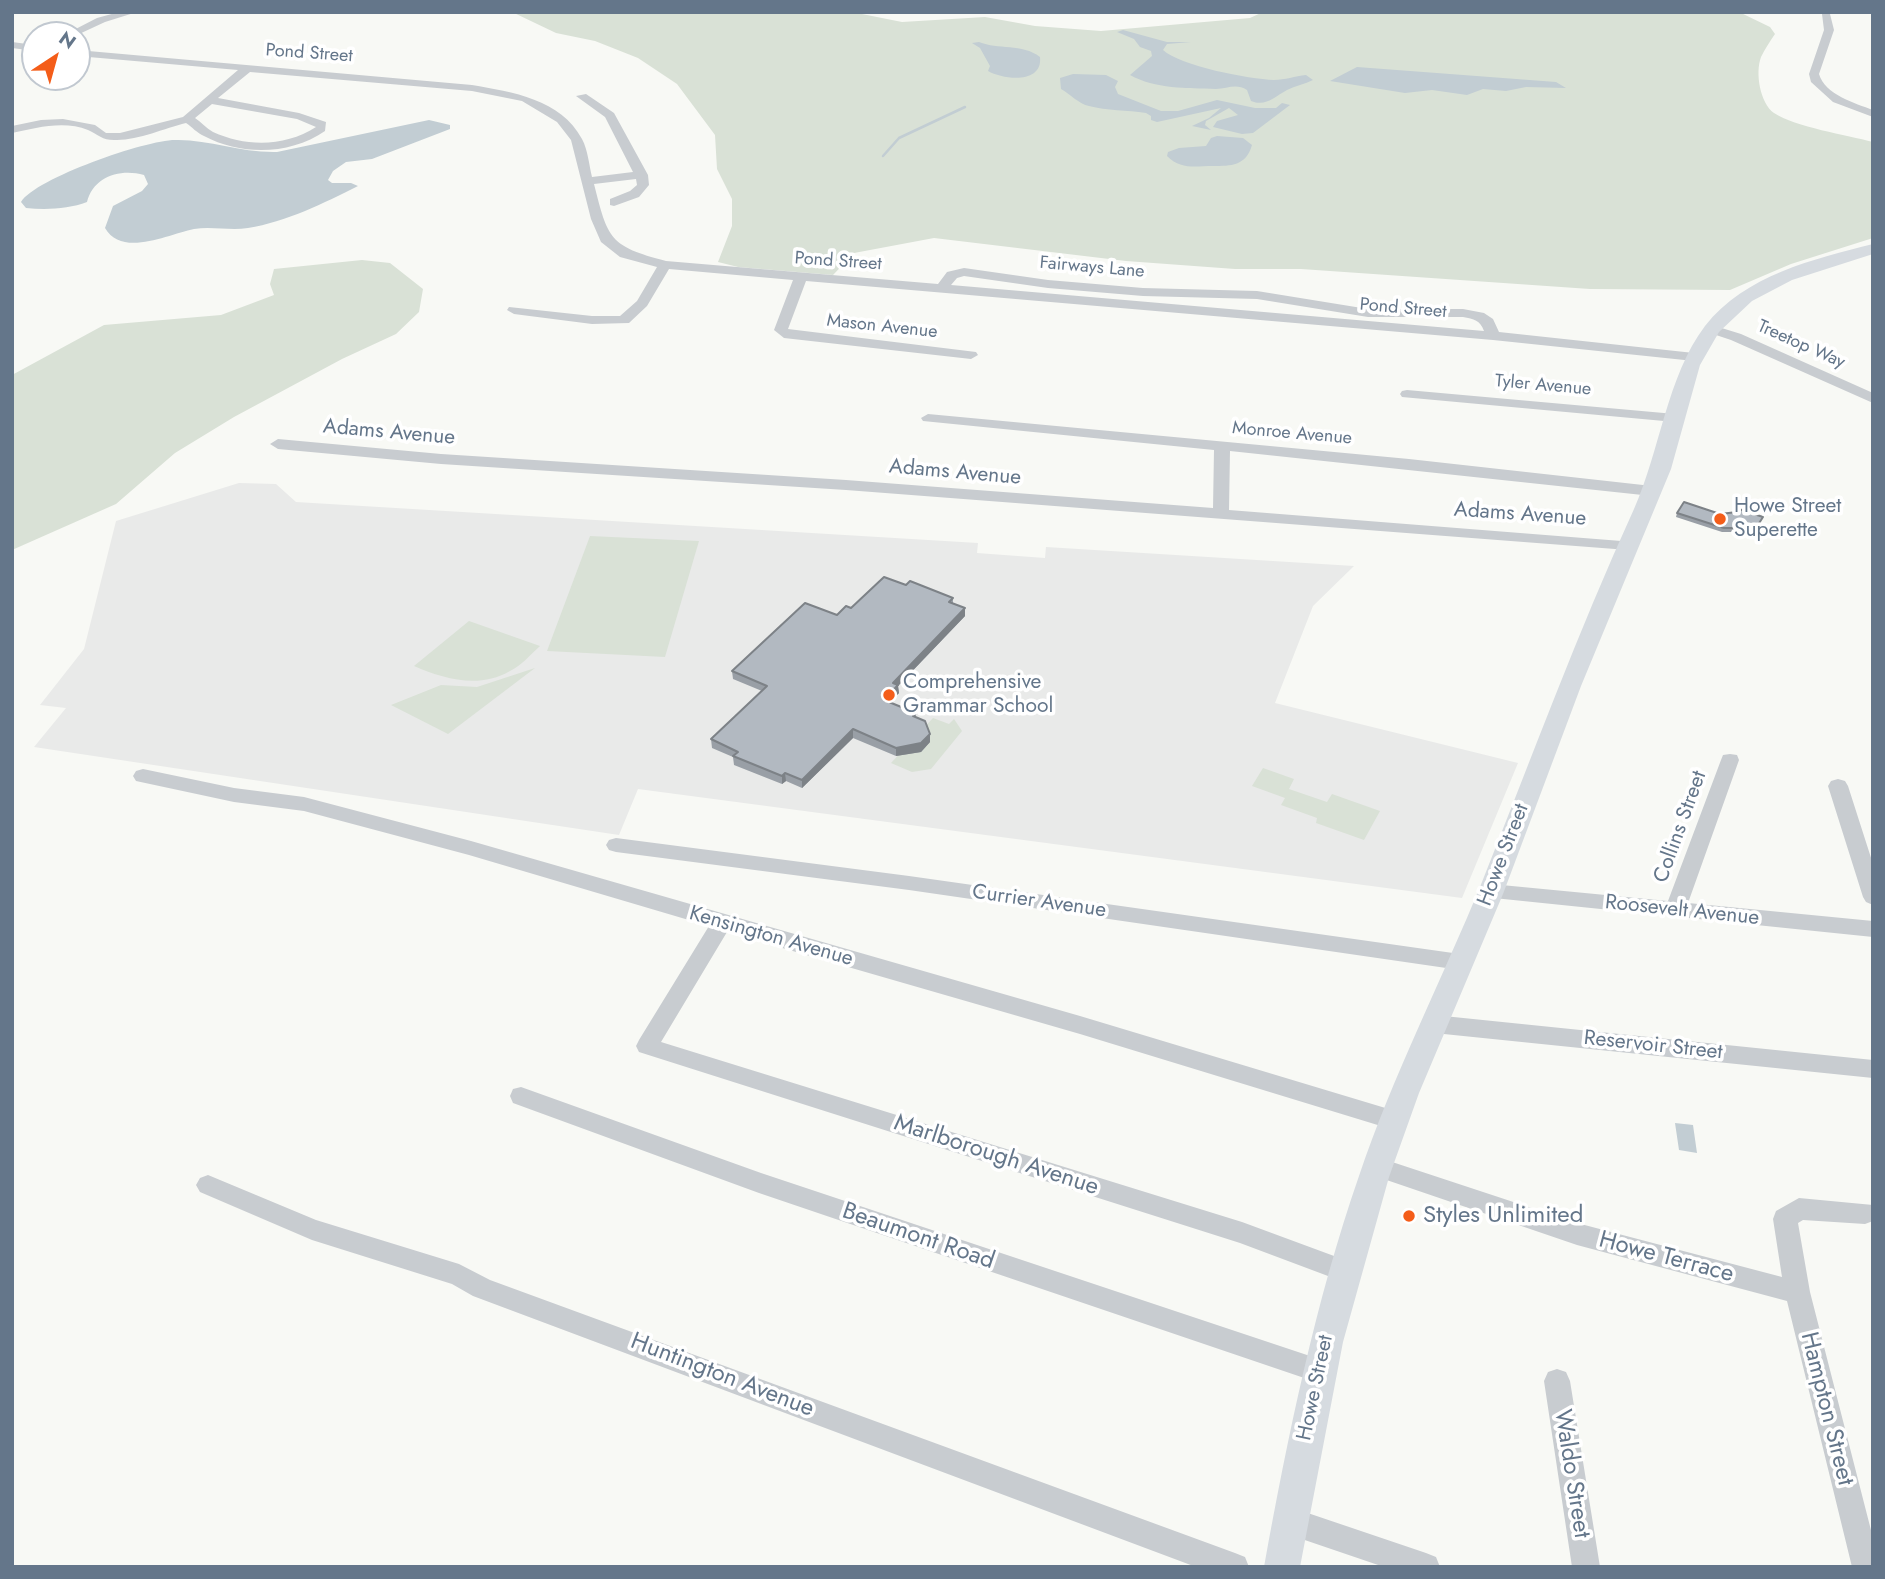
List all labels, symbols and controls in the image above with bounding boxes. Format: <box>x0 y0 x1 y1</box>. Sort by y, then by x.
north arrow <box>21 21 91 91</box>
text: N <box>53 25 82 56</box>
street label: Pond Street <box>265 40 353 68</box>
street label: Pond Street <box>794 248 882 276</box>
street label: Fairways Lane <box>1039 253 1145 283</box>
street label: Pond Street <box>1359 294 1447 324</box>
street label: Mason Avenue <box>826 310 938 344</box>
street label: Treetop Way <box>1754 316 1848 374</box>
street label: Tyler Avenue <box>1494 371 1592 401</box>
street label: Adams Avenue <box>322 415 456 451</box>
street label: Monroe Avenue <box>1231 418 1353 450</box>
street label: Adams Avenue <box>888 455 1022 491</box>
place label: Howe Street Superette <box>1734 494 1841 544</box>
street label: Adams Avenue <box>1453 498 1587 532</box>
marker: Howe Street Superette <box>1712 511 1728 527</box>
place label: Comprehensive Grammar School <box>903 670 1053 720</box>
marker: Comprehensive Grammar School <box>881 687 897 703</box>
street label: Collins Street <box>1649 768 1713 886</box>
street label: Howe Street <box>1473 800 1535 910</box>
street label: Currier Avenue <box>970 880 1108 924</box>
street label: Roosevelt Avenue <box>1604 890 1760 932</box>
street label: Kensington Avenue <box>686 902 856 972</box>
street label: Reservoir Street <box>1582 1026 1724 1066</box>
street label: Marlborough Avenue <box>890 1109 1102 1203</box>
street label: Beaumont Road <box>838 1197 998 1277</box>
place label: Styles Unlimited <box>1423 1202 1583 1230</box>
marker: Styles Unlimited <box>1401 1208 1417 1224</box>
street label: Howe Terrace <box>1595 1226 1737 1290</box>
street label: Huntington Avenue <box>626 1328 818 1424</box>
street label: Hampton Street <box>1793 1329 1859 1489</box>
street label: Howe Street <box>1293 1333 1339 1443</box>
street label: Waldo Street <box>1547 1408 1595 1540</box>

